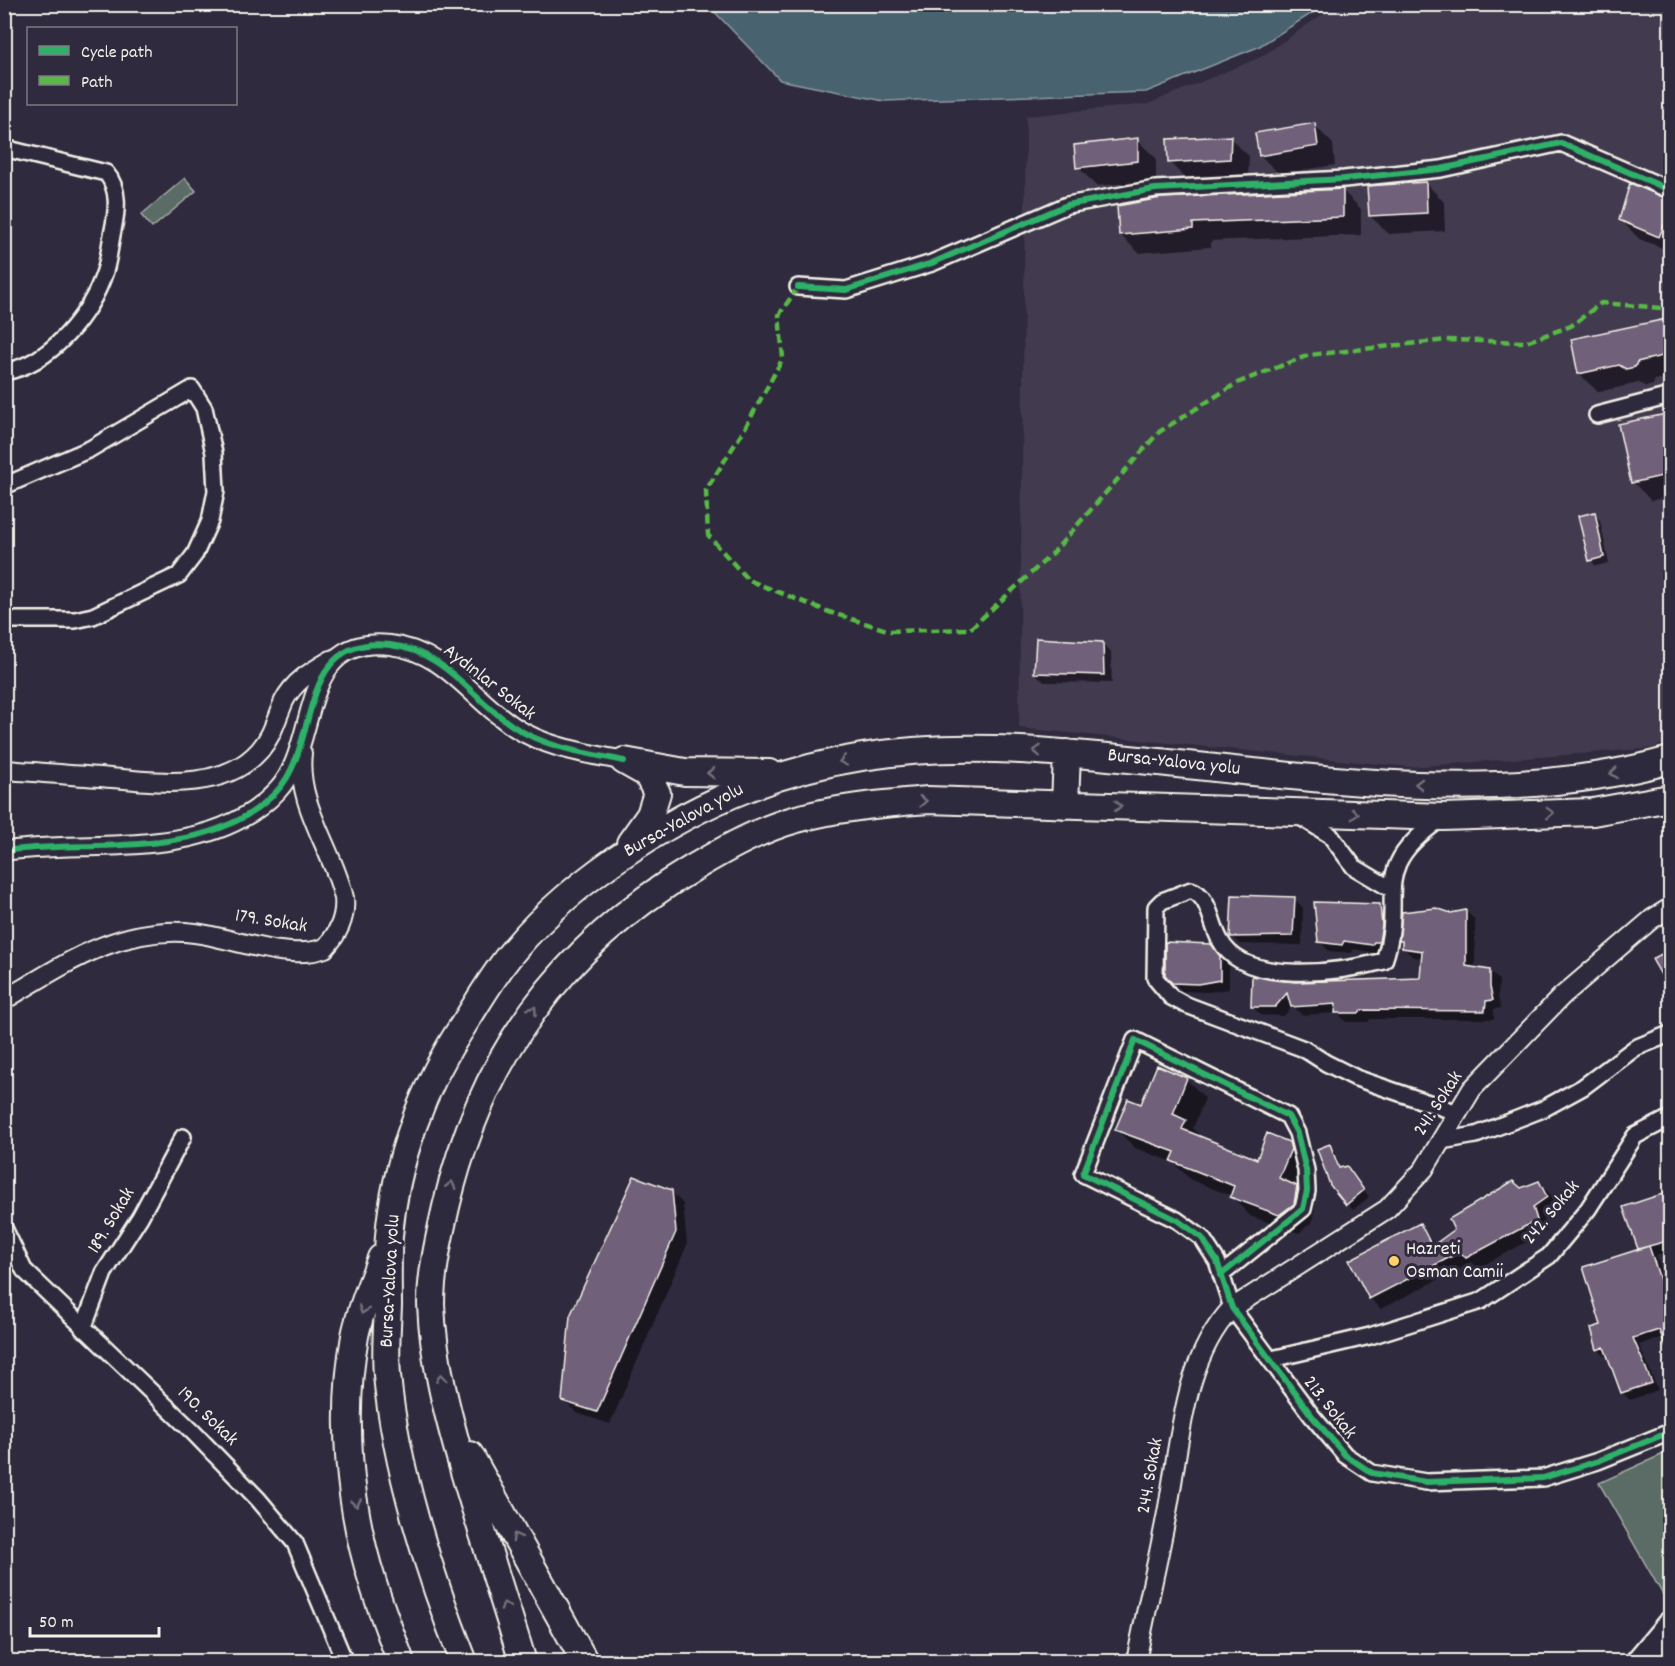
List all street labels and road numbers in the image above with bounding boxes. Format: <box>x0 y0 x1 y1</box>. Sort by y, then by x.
street label: Aydınlar Sokak <box>437 638 541 728</box>
street label: Bursa-Yalova yolu <box>1106 742 1242 784</box>
street label: Bursa-Yalova yolu <box>619 776 749 866</box>
street label: 179. Sokak <box>233 902 309 942</box>
street label: 241. Sokak <box>1407 1066 1471 1142</box>
street label: 242. Sokak <box>1516 1174 1588 1252</box>
street label: 189. Sokak <box>81 1183 143 1259</box>
street label: Bursa-Yalova yolu <box>374 1214 408 1348</box>
street label: 213. Sokak <box>1295 1370 1363 1446</box>
street label: 190. Sokak <box>170 1381 244 1453</box>
street label: 244. Sokak <box>1131 1436 1171 1516</box>

